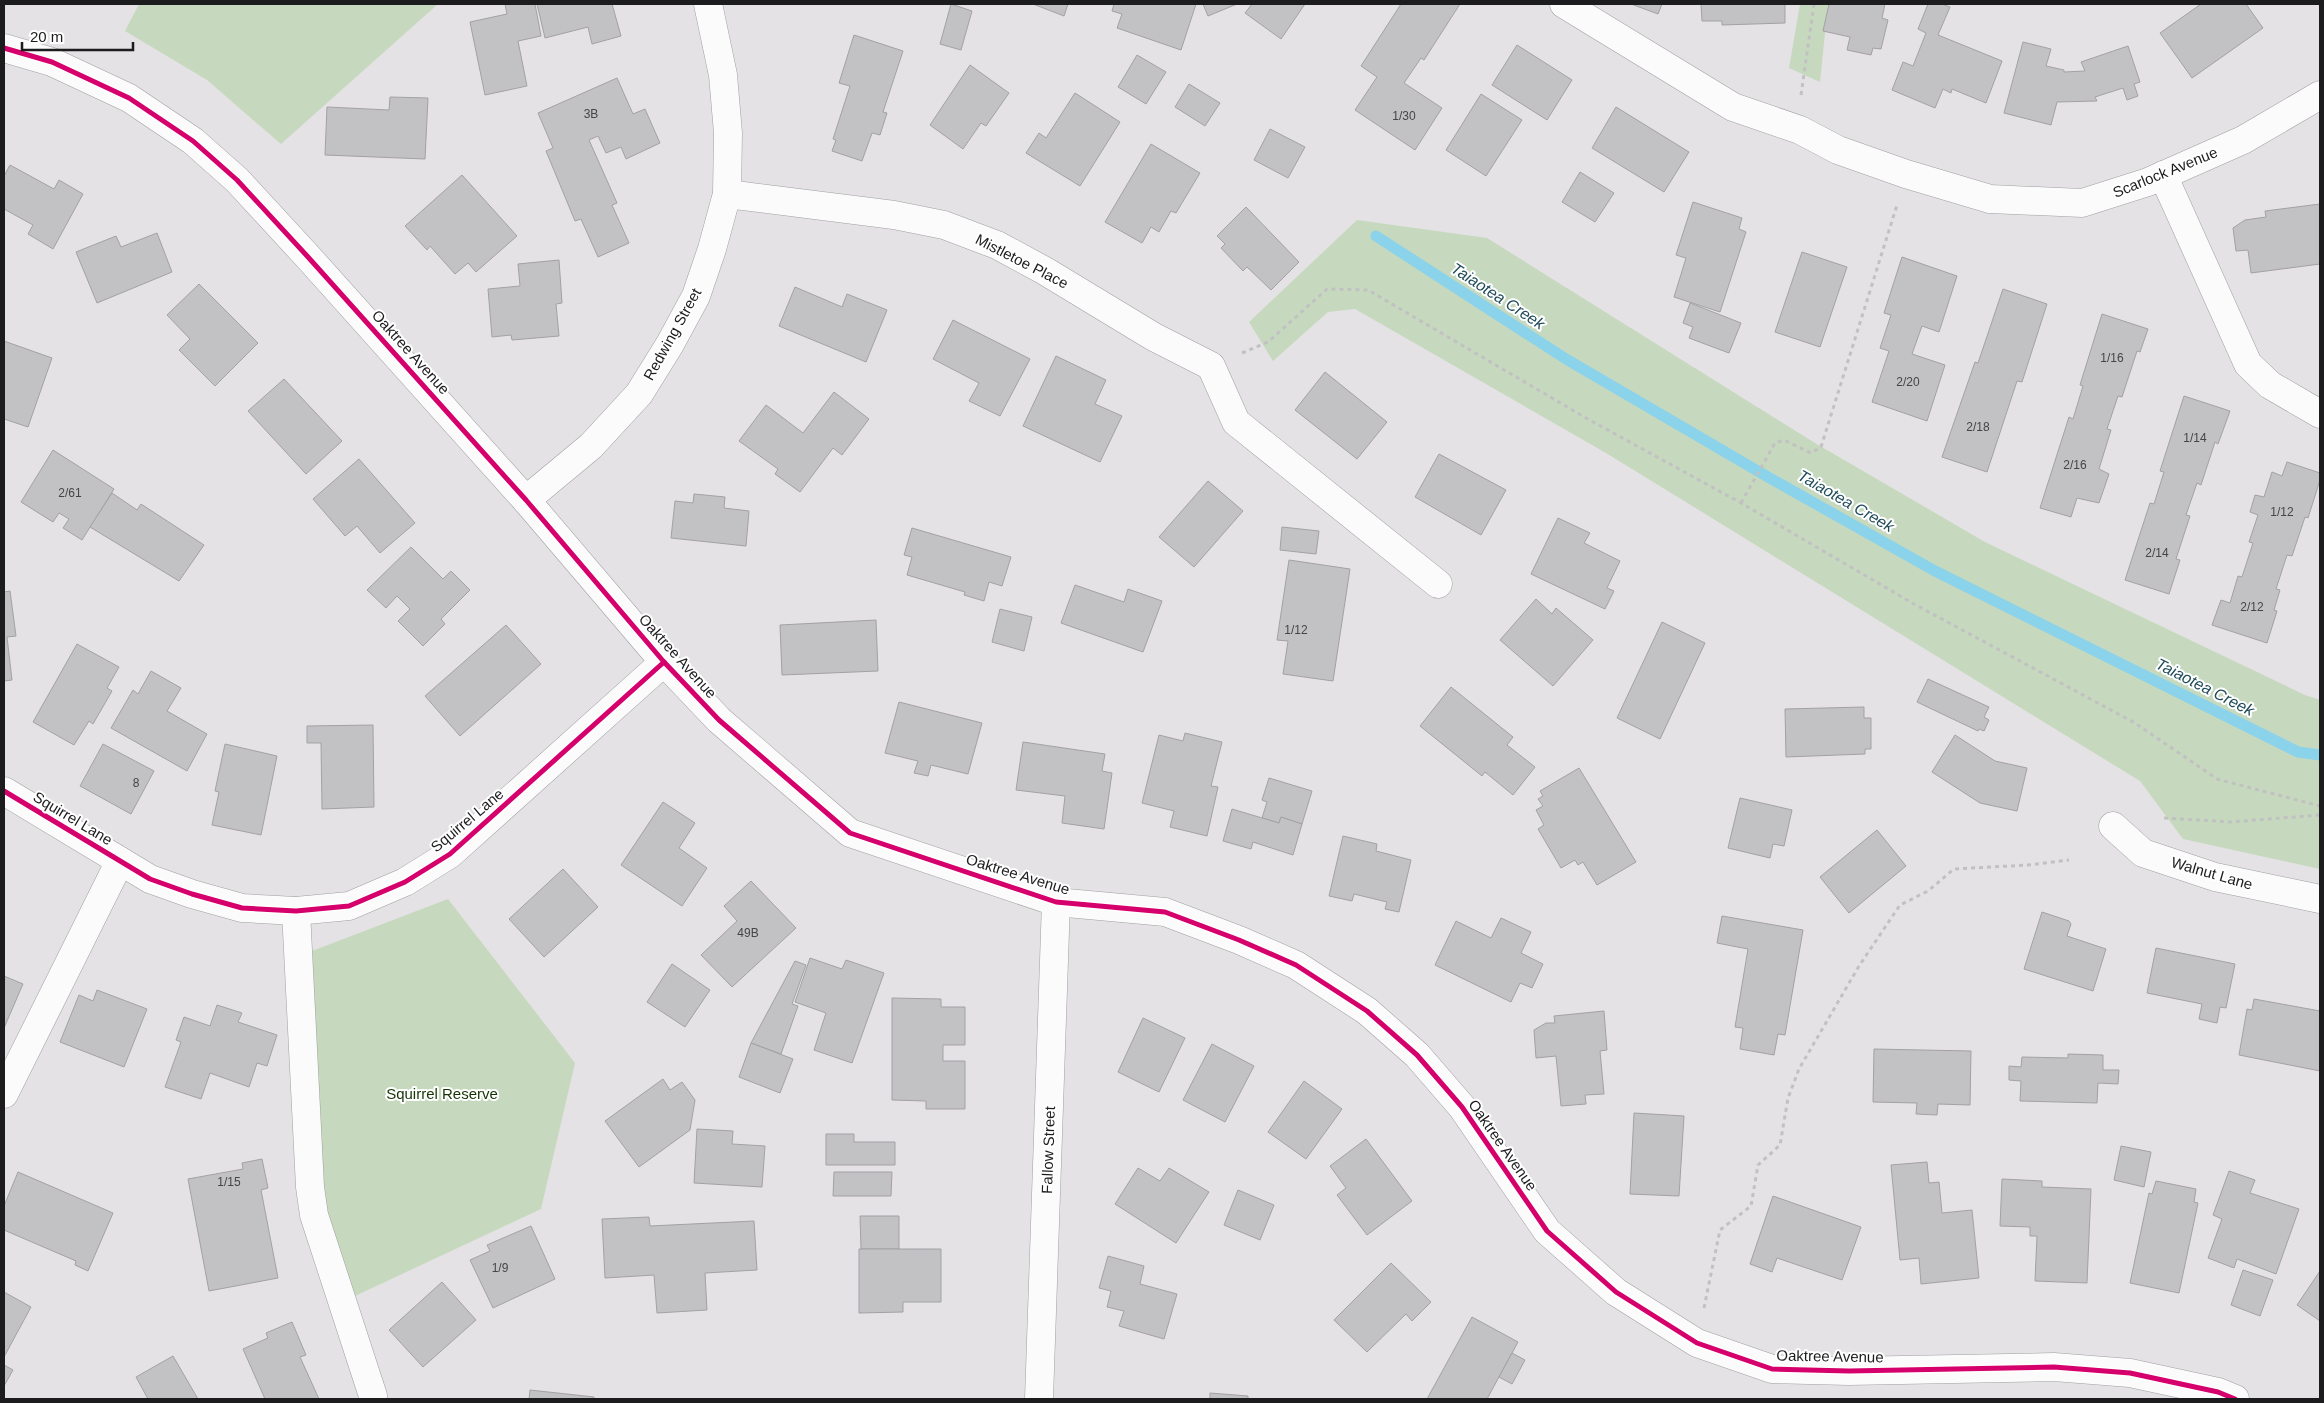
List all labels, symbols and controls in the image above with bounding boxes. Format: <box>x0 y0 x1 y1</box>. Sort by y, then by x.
scale bar <box>22 20 134 52</box>
text: 20 m <box>30 28 63 45</box>
house number: 3B <box>584 107 598 121</box>
house number: 1/30 <box>1392 109 1416 123</box>
street label: Scarlock Avenue <box>2110 143 2220 201</box>
street label: Mistletoe Place <box>973 230 1071 292</box>
water label: Taiaotea Creek <box>1448 259 1549 333</box>
street label: Redwing Street <box>640 284 705 383</box>
street label: Oaktree Avenue <box>369 306 453 398</box>
house number: 1/16 <box>2100 351 2124 365</box>
house number: 2/20 <box>1896 375 1920 389</box>
house number: 2/18 <box>1966 420 1990 434</box>
house number: 1/14 <box>2183 431 2207 445</box>
house number: 2/16 <box>2063 458 2087 472</box>
water label: Taiaotea Creek <box>1795 467 1898 536</box>
house number: 2/61 <box>58 486 82 500</box>
house number: 1/12 <box>2270 505 2294 519</box>
house number: 2/14 <box>2145 546 2169 560</box>
house number: 2/12 <box>2240 600 2264 614</box>
street label: Oaktree Avenue <box>636 610 720 702</box>
house number: 1/12 <box>1284 623 1308 637</box>
water label: Taiaotea Creek <box>2153 655 2258 720</box>
house number: 8 <box>133 776 140 790</box>
street label: Squirrel Lane <box>427 785 507 855</box>
street label: Squirrel Lane <box>30 788 116 848</box>
street label: Oaktree Avenue <box>964 850 1072 898</box>
street label: Walnut Lane <box>2169 853 2255 893</box>
house number: 49B <box>737 926 759 940</box>
park label: Squirrel Reserve <box>386 1085 498 1102</box>
street label: Oaktree Avenue <box>1465 1096 1541 1194</box>
street label: Fallow Street <box>1038 1105 1058 1194</box>
house number: 1/15 <box>217 1175 241 1189</box>
house number: 1/9 <box>492 1261 509 1275</box>
street label: Oaktree Avenue <box>1776 1347 1884 1365</box>

